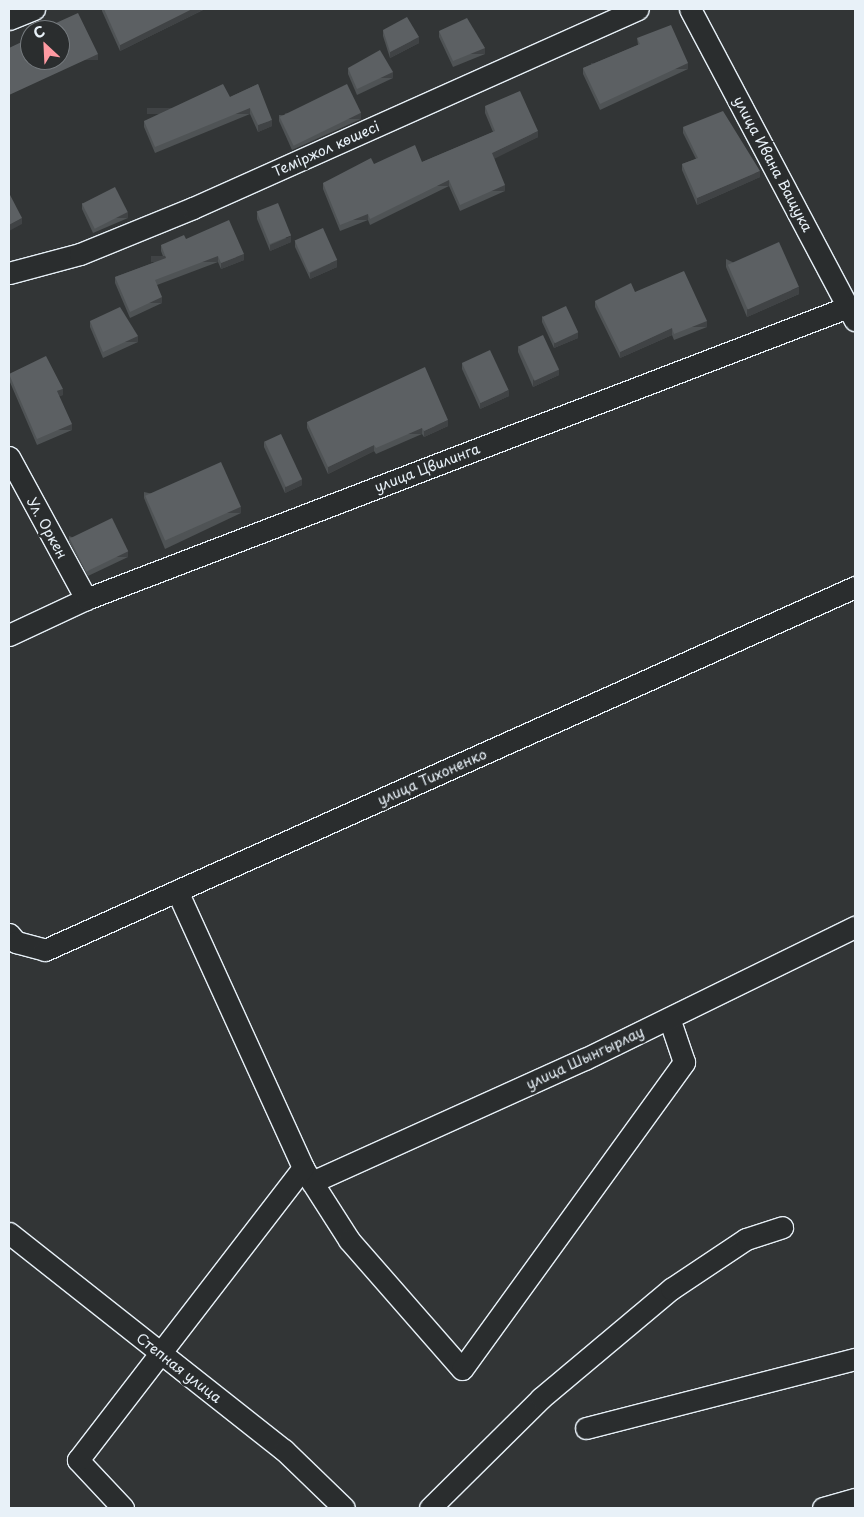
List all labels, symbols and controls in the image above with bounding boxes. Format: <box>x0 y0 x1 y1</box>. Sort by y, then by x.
north arrow <box>20 20 70 70</box>
text: С <box>30 20 48 44</box>
street label: улица Ивана Ващука <box>729 92 817 236</box>
street label: Теміржол көшесі <box>269 118 383 180</box>
street label: улица Цвилинга <box>372 440 482 496</box>
street label: Ул. Оркен <box>23 494 71 562</box>
street label: улица Тихоненко <box>374 745 490 809</box>
street label: улица Шынгырлау <box>523 1023 647 1093</box>
street label: Степная улица <box>133 1329 225 1407</box>

